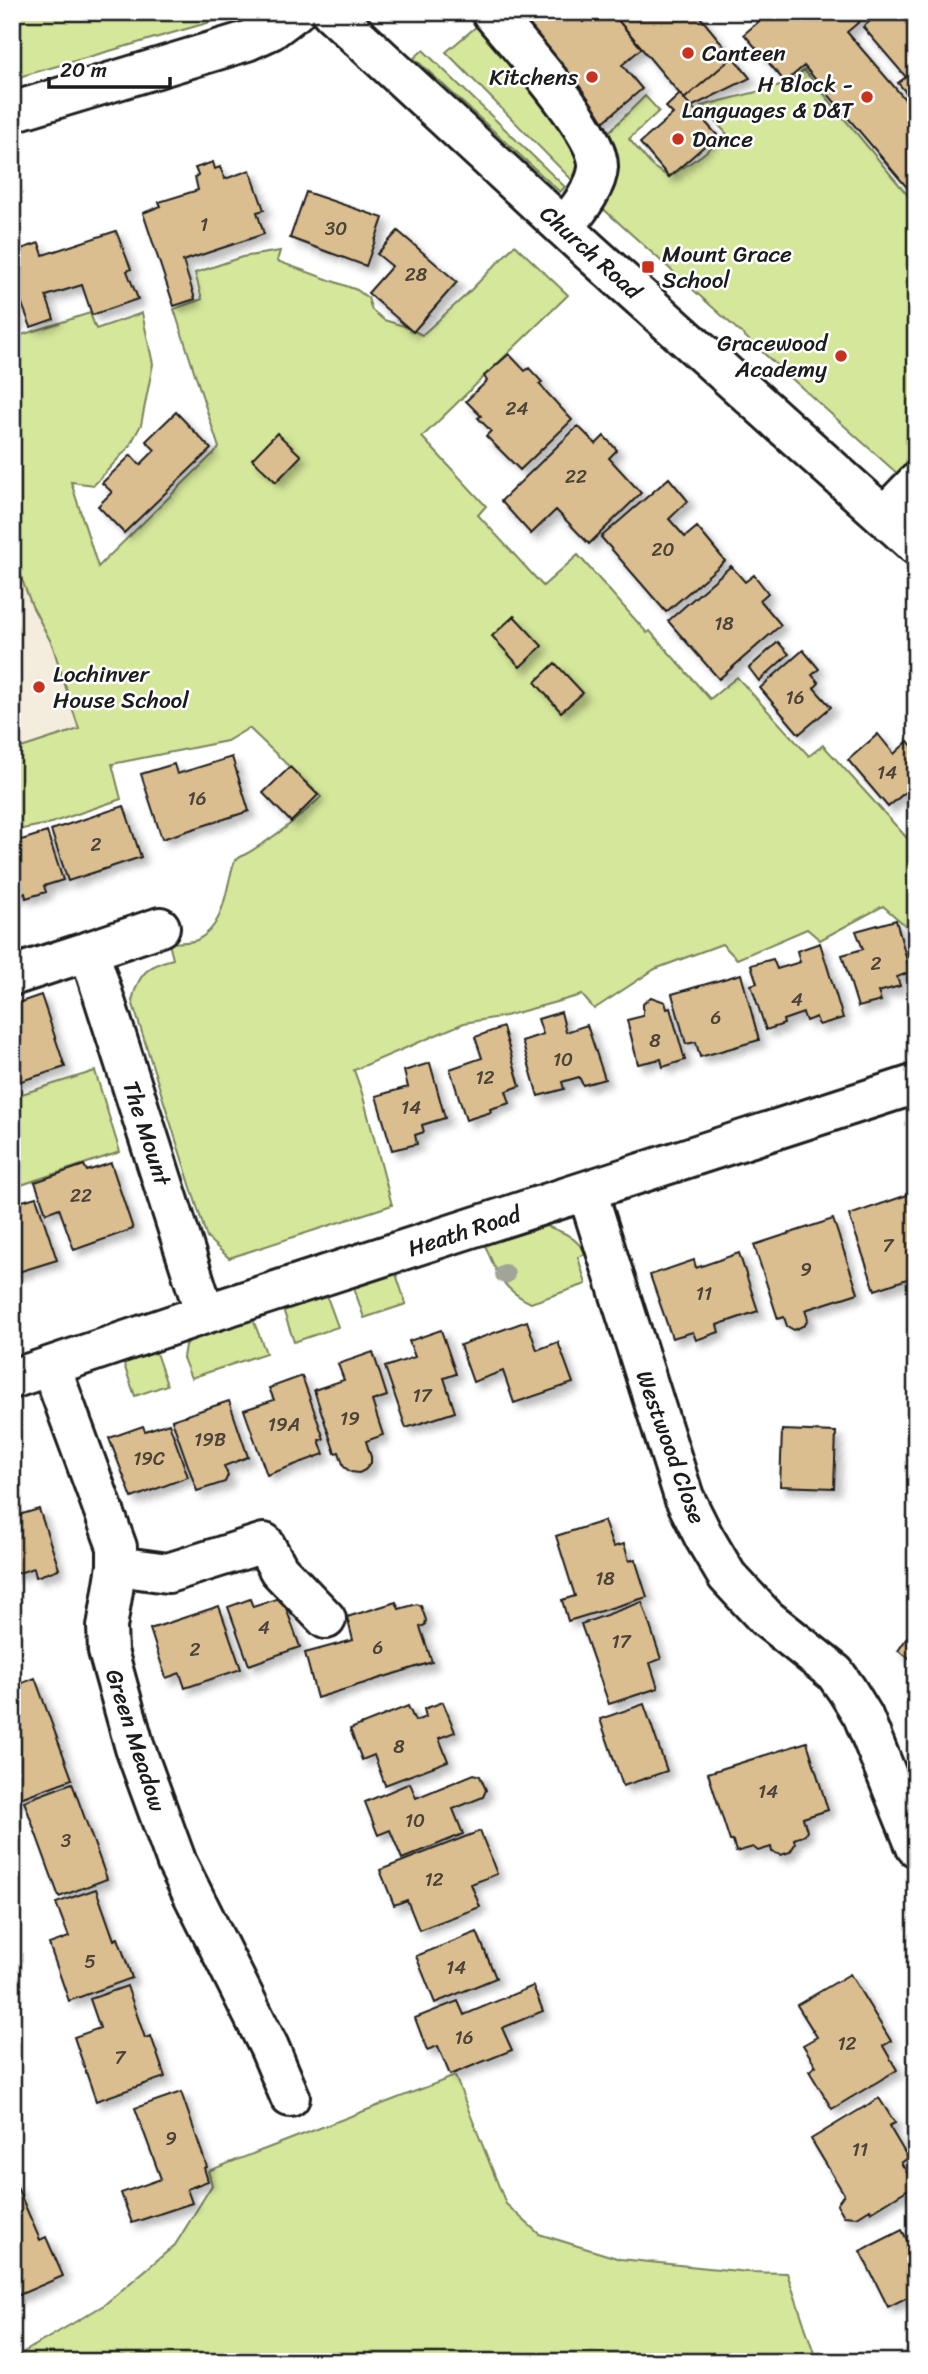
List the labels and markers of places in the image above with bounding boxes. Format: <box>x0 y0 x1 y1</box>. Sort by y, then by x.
place label: Canteen <box>702 33 786 74</box>
marker: Canteen <box>680 45 696 61</box>
place label: Kitchens <box>489 57 578 98</box>
place label: H Block - Languages & D&T <box>682 64 855 131</box>
marker: Kitchens <box>584 69 600 85</box>
marker: H Block - Languages & D&T <box>859 89 875 105</box>
place label: Dance <box>692 119 753 160</box>
marker: Dance <box>670 131 686 147</box>
place label: Mount Grace School <box>662 234 792 301</box>
marker: Mount Grace School <box>640 259 656 275</box>
place label: Gracewood Academy <box>717 323 829 390</box>
marker: Gracewood Academy <box>833 348 849 364</box>
place label: Lochinver House School <box>53 654 189 721</box>
marker: Lochinver House School <box>31 679 47 695</box>

